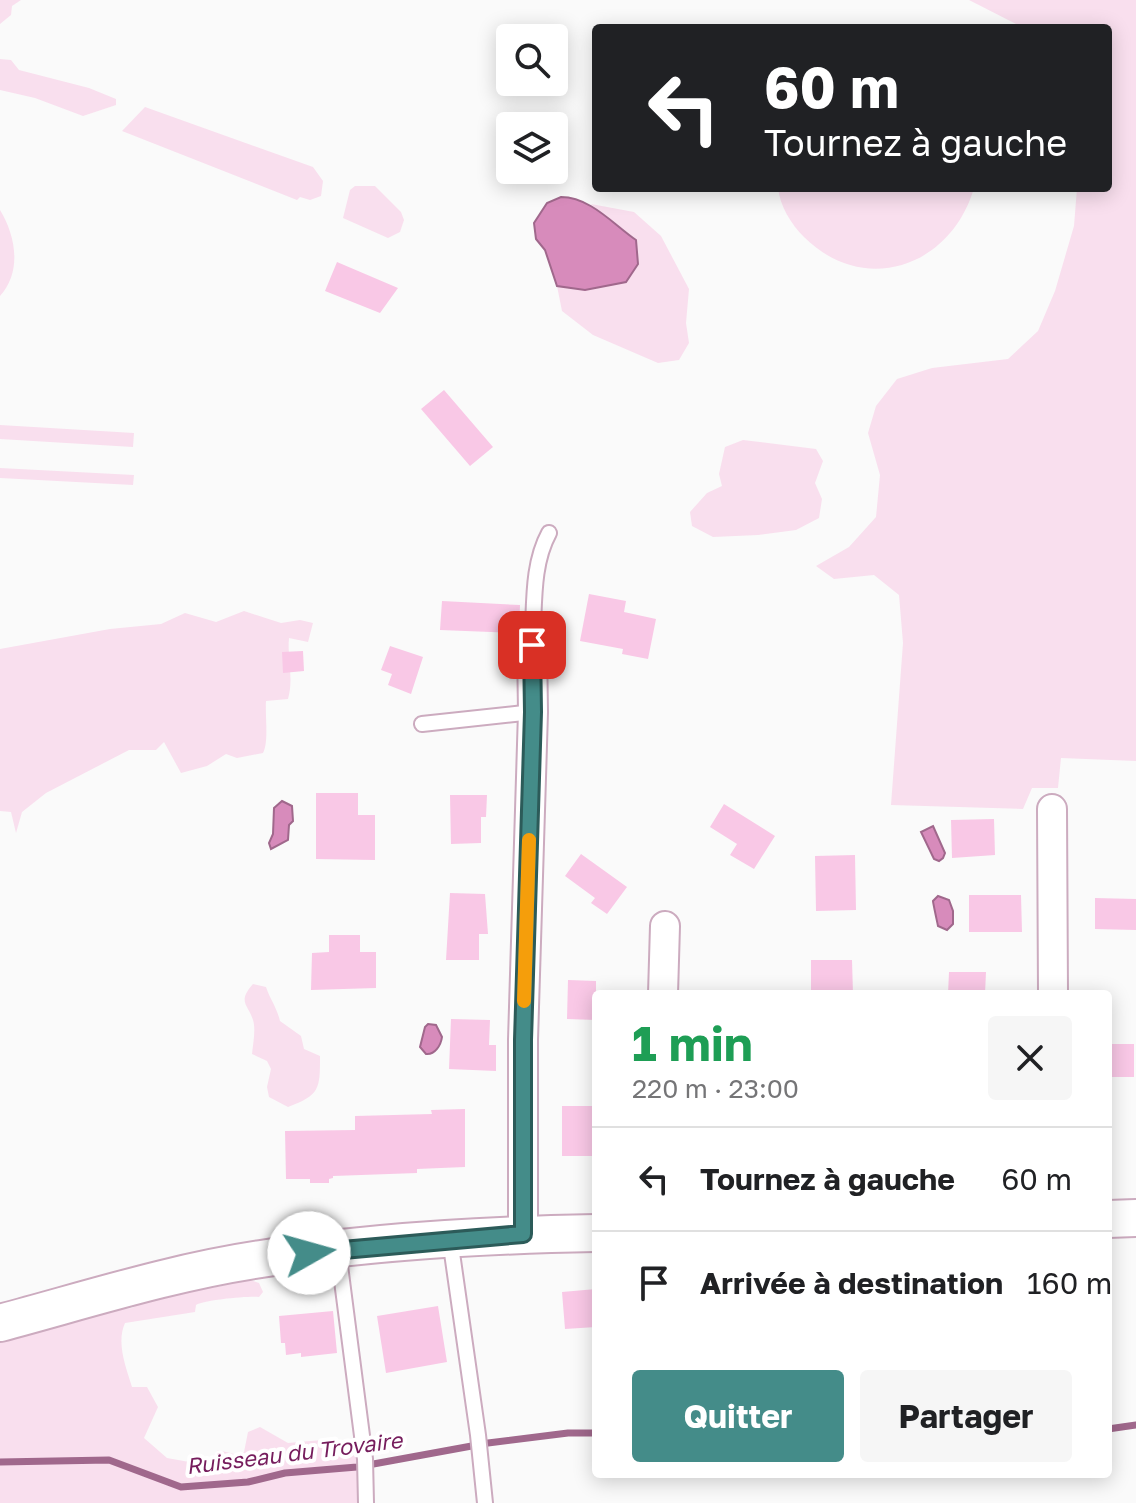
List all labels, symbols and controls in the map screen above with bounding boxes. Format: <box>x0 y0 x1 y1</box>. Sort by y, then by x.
map controls <box>496 24 568 184</box>
button: search <box>496 24 568 96</box>
text: 60 m <box>764 53 899 120</box>
icon: left <box>632 56 736 160</box>
button: layers <box>496 112 568 184</box>
text: Tournez à gauche <box>764 121 1067 164</box>
pin <box>498 611 566 679</box>
icon: arrive <box>510 623 554 667</box>
text: 1 min <box>632 1014 753 1072</box>
button: close <box>988 1016 1072 1100</box>
text: 220 m · 23:00 <box>632 1073 799 1104</box>
icon: left <box>632 1157 676 1201</box>
text: Tournez à gauche <box>700 1161 955 1197</box>
text: 60 m <box>1001 1161 1072 1197</box>
position arrow <box>267 1211 351 1295</box>
icon: arrive <box>632 1261 676 1305</box>
text: Arrivée à destination <box>700 1265 1003 1301</box>
text: 160 m <box>1027 1265 1112 1301</box>
button: Quitter <box>632 1370 844 1462</box>
button: Partager <box>860 1370 1072 1462</box>
water label: Ruisseau du Trovaire <box>184 1426 406 1479</box>

